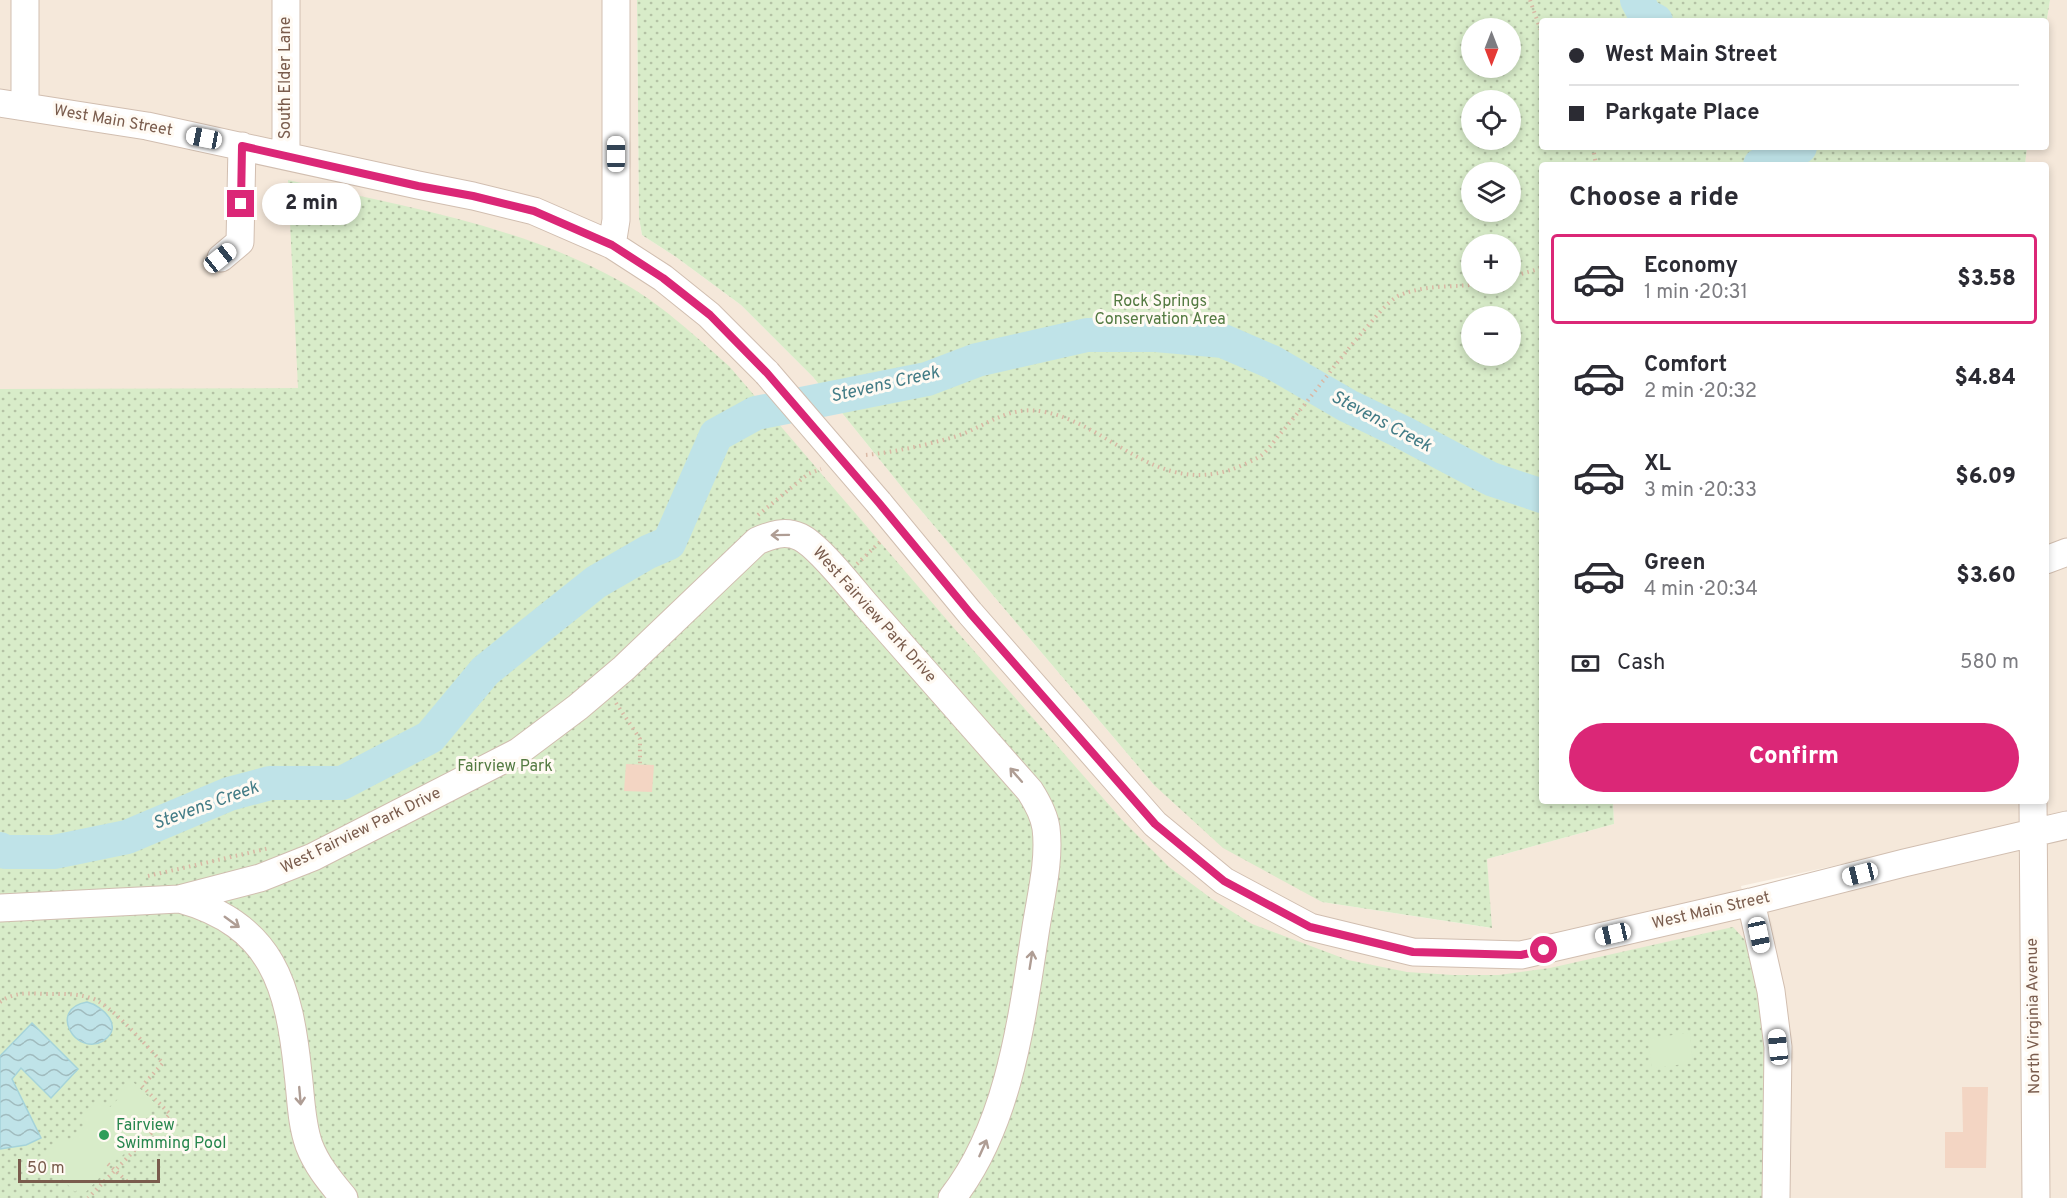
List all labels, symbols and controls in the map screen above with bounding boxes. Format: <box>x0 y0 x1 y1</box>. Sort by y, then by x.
street label: South Elder Lane <box>276 17 296 139</box>
north arrow <box>1461 18 1521 78</box>
map controls <box>1461 18 1521 366</box>
text: West Main Street <box>1605 42 1777 69</box>
button: locate <box>1461 90 1521 150</box>
text: Parkgate Place <box>1605 100 1760 127</box>
street label: West Main Street <box>52 101 174 141</box>
car <box>185 126 223 150</box>
car <box>607 136 625 172</box>
button: layers <box>1461 162 1521 222</box>
text: Choose a ride <box>1569 181 1739 215</box>
callout: 2 min <box>262 183 361 225</box>
route end <box>227 190 254 217</box>
text: 2 min <box>285 191 338 217</box>
button: + <box>1461 234 1521 294</box>
car <box>200 240 240 276</box>
icon: car <box>1572 252 1626 306</box>
text: Economy <box>1644 253 1738 280</box>
text: $3.58 <box>1957 266 2016 293</box>
text: 1 min · 20:31 <box>1644 280 1748 306</box>
park label: Rock Springs Conservation Area <box>1094 292 1226 330</box>
button: − <box>1461 306 1521 366</box>
icon: car <box>1572 351 1626 405</box>
text: Comfort <box>1644 352 1727 379</box>
water label: Stevens Creek <box>828 361 942 409</box>
text: $4.84 <box>1955 365 2016 392</box>
text: 2 min · 20:32 <box>1644 379 1757 405</box>
water label: Stevens Creek <box>1327 386 1436 459</box>
icon: car <box>1572 450 1626 504</box>
text: XL <box>1644 451 1671 478</box>
text: $6.09 <box>1955 464 2016 491</box>
text: 3 min · 20:33 <box>1644 478 1757 504</box>
one-way arrow <box>771 529 791 541</box>
street label: West Fairview Park Drive <box>808 543 940 687</box>
icon: car <box>1572 549 1626 603</box>
text: Green <box>1644 550 1706 577</box>
text: $3.60 <box>1956 563 2016 590</box>
text: 4 min · 20:34 <box>1644 577 1758 603</box>
icon: cash <box>1569 647 1602 680</box>
text: Cash <box>1617 650 1666 677</box>
text: 580 m <box>1960 650 2019 676</box>
button: Confirm <box>1569 723 2019 792</box>
park label: Fairview Park <box>457 757 553 777</box>
one-way arrow <box>1009 768 1023 783</box>
water label: Stevens Creek <box>150 776 263 836</box>
street label: West Fairview Park Drive <box>278 783 444 879</box>
car <box>1840 861 1880 887</box>
street label: West Main Street <box>1650 888 1772 934</box>
one-way arrow <box>224 915 240 928</box>
car <box>1746 916 1772 954</box>
car <box>1593 921 1633 947</box>
route start <box>1530 936 1557 963</box>
street label: North Virginia Avenue <box>2023 938 2045 1094</box>
one-way arrow <box>1025 951 1036 970</box>
car <box>1767 1028 1789 1066</box>
one-way arrow <box>295 1086 306 1106</box>
place label: Fairview Swimming Pool <box>116 1116 226 1154</box>
marker: Fairview Swimming Pool <box>97 1128 111 1142</box>
one-way arrow <box>977 1140 989 1158</box>
scale bar <box>18 1156 160 1184</box>
text: 50 m <box>27 1159 65 1179</box>

